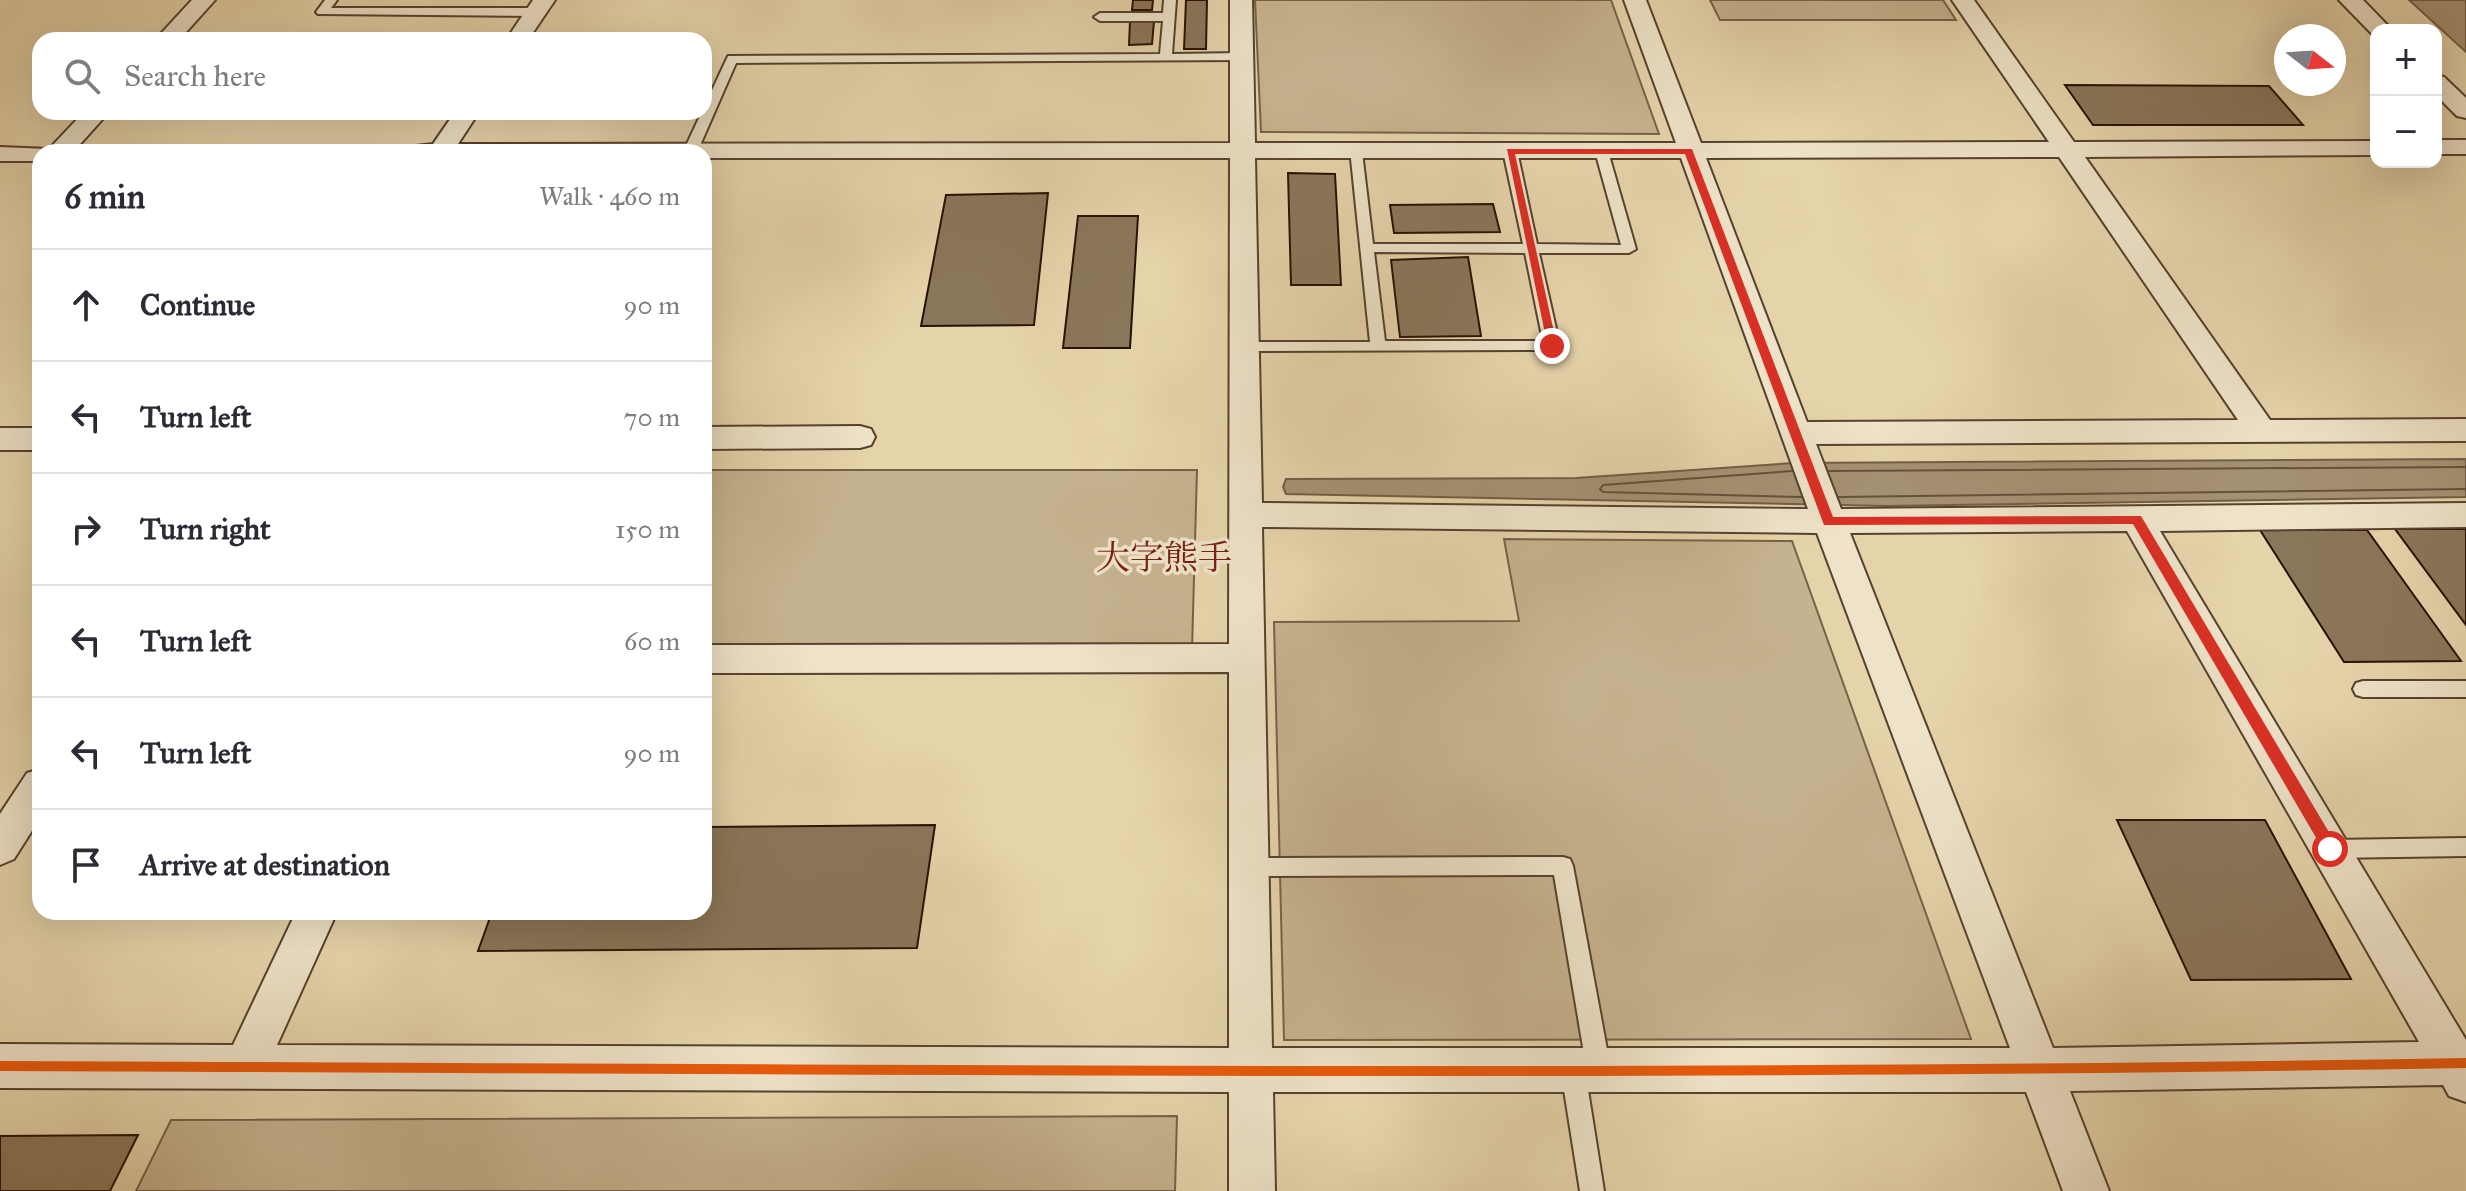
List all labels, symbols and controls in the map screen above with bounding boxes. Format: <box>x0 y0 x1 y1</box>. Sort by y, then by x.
north arrow <box>2274 24 2346 96</box>
map controls <box>2370 24 2442 168</box>
button: + <box>2370 24 2442 96</box>
search box <box>32 32 712 120</box>
icon: search <box>60 54 104 98</box>
text: Search here <box>124 58 266 94</box>
button: − <box>2370 96 2442 168</box>
text: 6 min <box>64 176 145 217</box>
text: Walk · 460 m <box>539 180 680 212</box>
icon: ahead <box>64 283 108 327</box>
text: Continue <box>140 287 255 323</box>
text: 90 m <box>623 289 680 321</box>
route end <box>1534 328 1570 364</box>
icon: left <box>64 395 108 439</box>
text: Turn left <box>140 399 251 435</box>
text: 70 m <box>624 401 680 433</box>
icon: right <box>64 507 108 551</box>
text: Turn right <box>140 511 271 547</box>
text: 150 m <box>615 513 680 545</box>
district label: 大字熊手 <box>1096 537 1232 578</box>
icon: left <box>64 619 108 663</box>
text: Turn left <box>140 623 251 659</box>
text: 60 m <box>624 625 680 657</box>
icon: left <box>64 731 108 775</box>
text: Turn left <box>140 735 251 771</box>
text: 90 m <box>623 737 680 769</box>
route start <box>2312 831 2348 867</box>
icon: arrive <box>64 843 108 887</box>
text: Arrive at destination <box>140 847 390 883</box>

